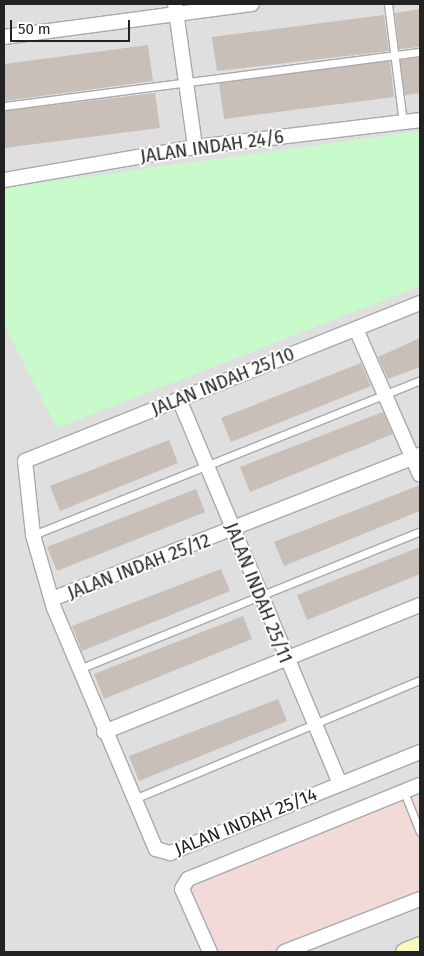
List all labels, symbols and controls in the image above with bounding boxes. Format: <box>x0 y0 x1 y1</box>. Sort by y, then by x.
scale bar <box>12 10 132 42</box>
text: 50 m <box>18 20 51 38</box>
street label: JALAN INDAH 24/6 <box>139 126 285 168</box>
street label: JALAN INDAH 25/10 <box>148 343 298 421</box>
street label: JALAN INDAH 25/11 <box>220 520 296 666</box>
street label: JALAN INDAH 25/12 <box>65 530 213 604</box>
street label: JALAN INDAH 25/14 <box>172 784 320 860</box>

